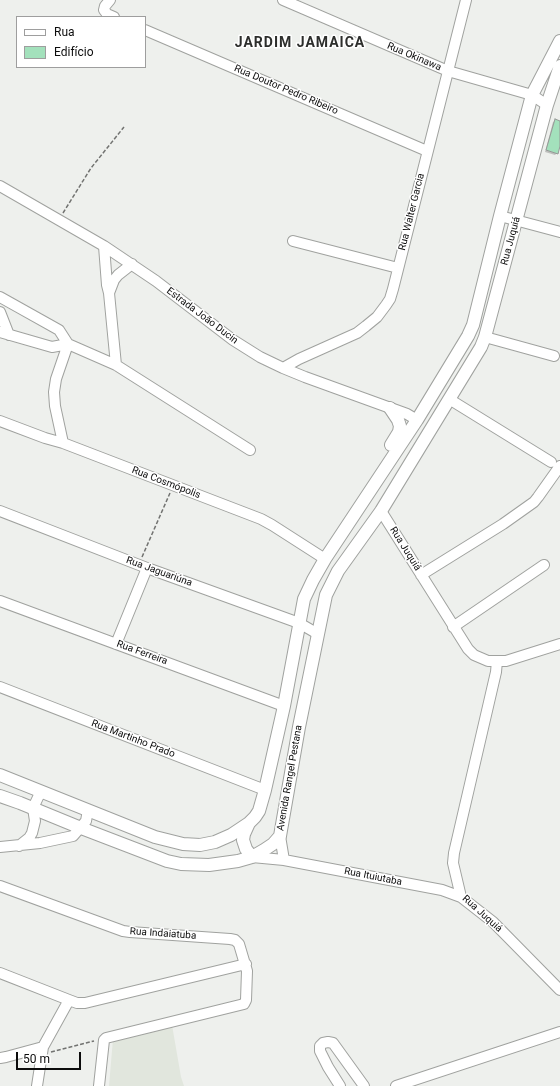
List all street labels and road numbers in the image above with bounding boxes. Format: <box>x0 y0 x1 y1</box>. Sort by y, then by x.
street label: Rua Okinawa <box>385 40 443 74</box>
street label: Rua Doutor Pedro Ribeiro <box>232 63 340 117</box>
street label: Rua Walter Garcia <box>397 172 427 252</box>
street label: Rua Juquiá <box>499 215 523 267</box>
street label: Estrada João Ducin <box>164 285 240 347</box>
street label: Rua Cosmópolis <box>130 464 202 502</box>
street label: Rua Juquiá <box>387 525 423 573</box>
street label: Rua Jaguariúna <box>124 554 194 590</box>
street label: Rua Ferreira <box>115 638 169 668</box>
street label: Rua Martinho Prado <box>89 718 177 760</box>
street label: Avenida Rangel Pestana <box>275 724 305 832</box>
street label: Rua Ituiutaba <box>343 865 403 889</box>
street label: Rua Juquiá <box>460 893 504 935</box>
street label: Rua Indaiatuba <box>129 926 197 942</box>

